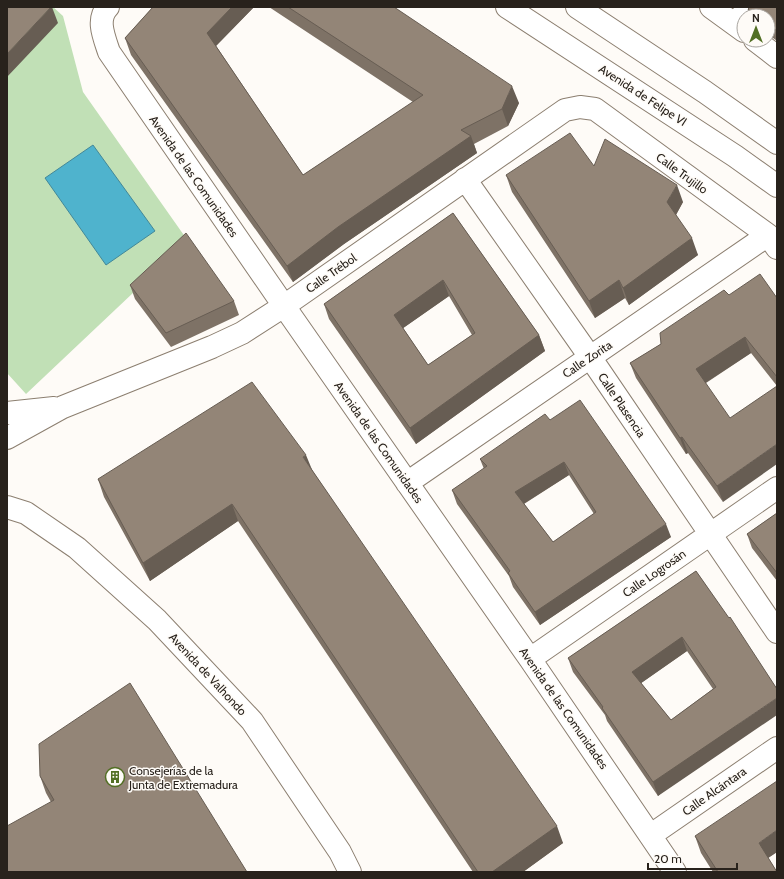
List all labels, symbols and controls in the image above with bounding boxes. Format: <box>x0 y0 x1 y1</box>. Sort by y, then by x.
north arrow <box>736 8 776 48</box>
text: N <box>752 11 760 25</box>
street label: Avenida de Felipe VI <box>596 61 690 129</box>
street label: Avenida de las Comunidades <box>146 112 242 240</box>
street label: Calle Trujillo <box>653 149 711 197</box>
street label: Calle Trébol <box>303 250 360 296</box>
street label: Calle Zorita <box>559 337 615 381</box>
street label: Calle Plasencia <box>595 370 649 440</box>
street label: Avenida de las Comunidades <box>331 378 427 506</box>
street label: Calle Logrosán <box>619 546 689 600</box>
street label: Avenida de Valhondo <box>166 630 250 719</box>
street label: Avenida de las Comunidades <box>516 644 612 772</box>
place label: Consejerías de la Junta de Extremadura <box>128 763 238 792</box>
street label: Calle Alcántara <box>679 763 749 819</box>
building icon: Consejerías de la Junta de Extremadura <box>104 766 126 788</box>
scale bar <box>648 845 737 871</box>
text: 20 m <box>654 851 682 866</box>

